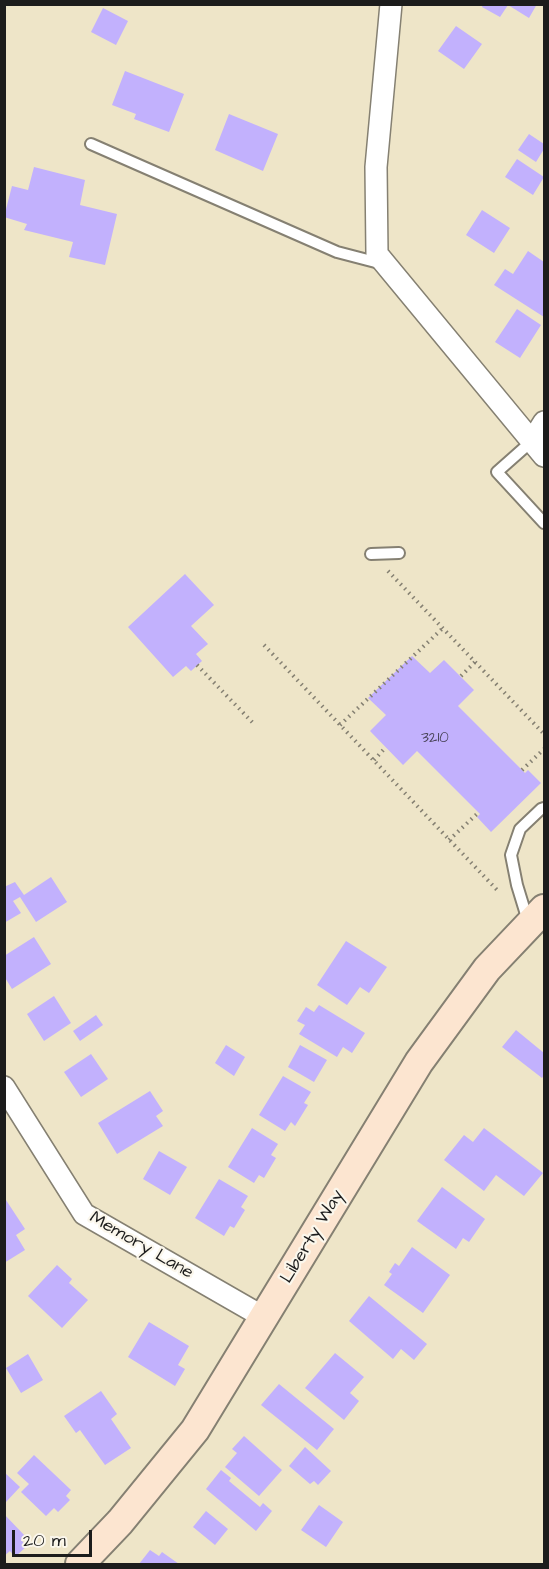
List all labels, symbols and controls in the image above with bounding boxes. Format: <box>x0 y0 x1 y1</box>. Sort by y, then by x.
house number: 3210 <box>421 730 449 748</box>
street label: Liberty Way <box>277 1186 349 1288</box>
street label: Memory Lane <box>85 1208 197 1284</box>
scale bar <box>15 1518 94 1556</box>
text: 20 m <box>23 1528 66 1553</box>

